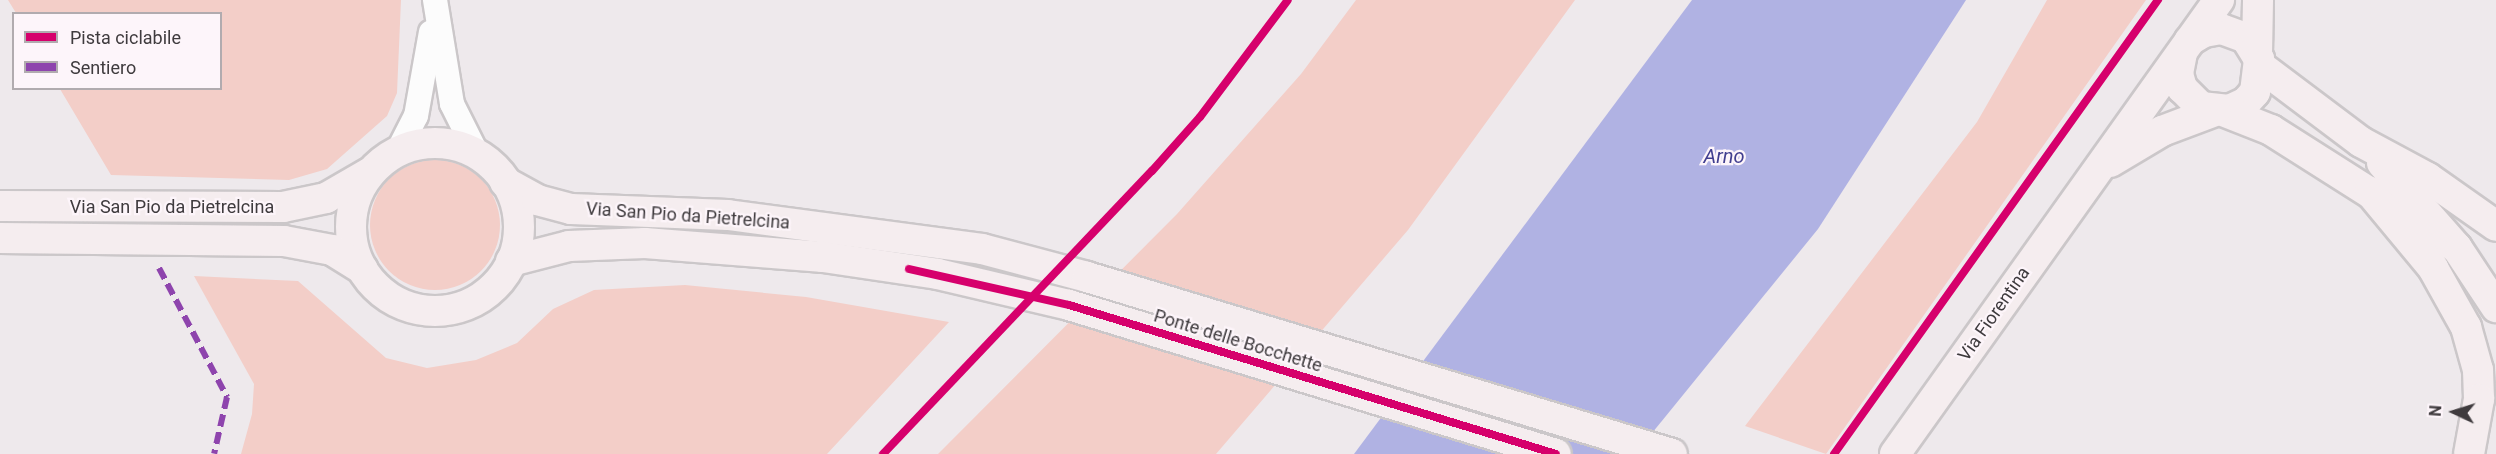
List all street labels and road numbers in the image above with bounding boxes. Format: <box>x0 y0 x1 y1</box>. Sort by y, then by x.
street label: Via San Pio da Pietrelcina <box>70 196 274 218</box>
street label: Via San Pio da Pietrelcina <box>585 198 791 234</box>
street label: Via Fiorentina <box>1954 263 2034 365</box>
street label: Ponte delle Bocchette <box>1151 305 1325 377</box>

